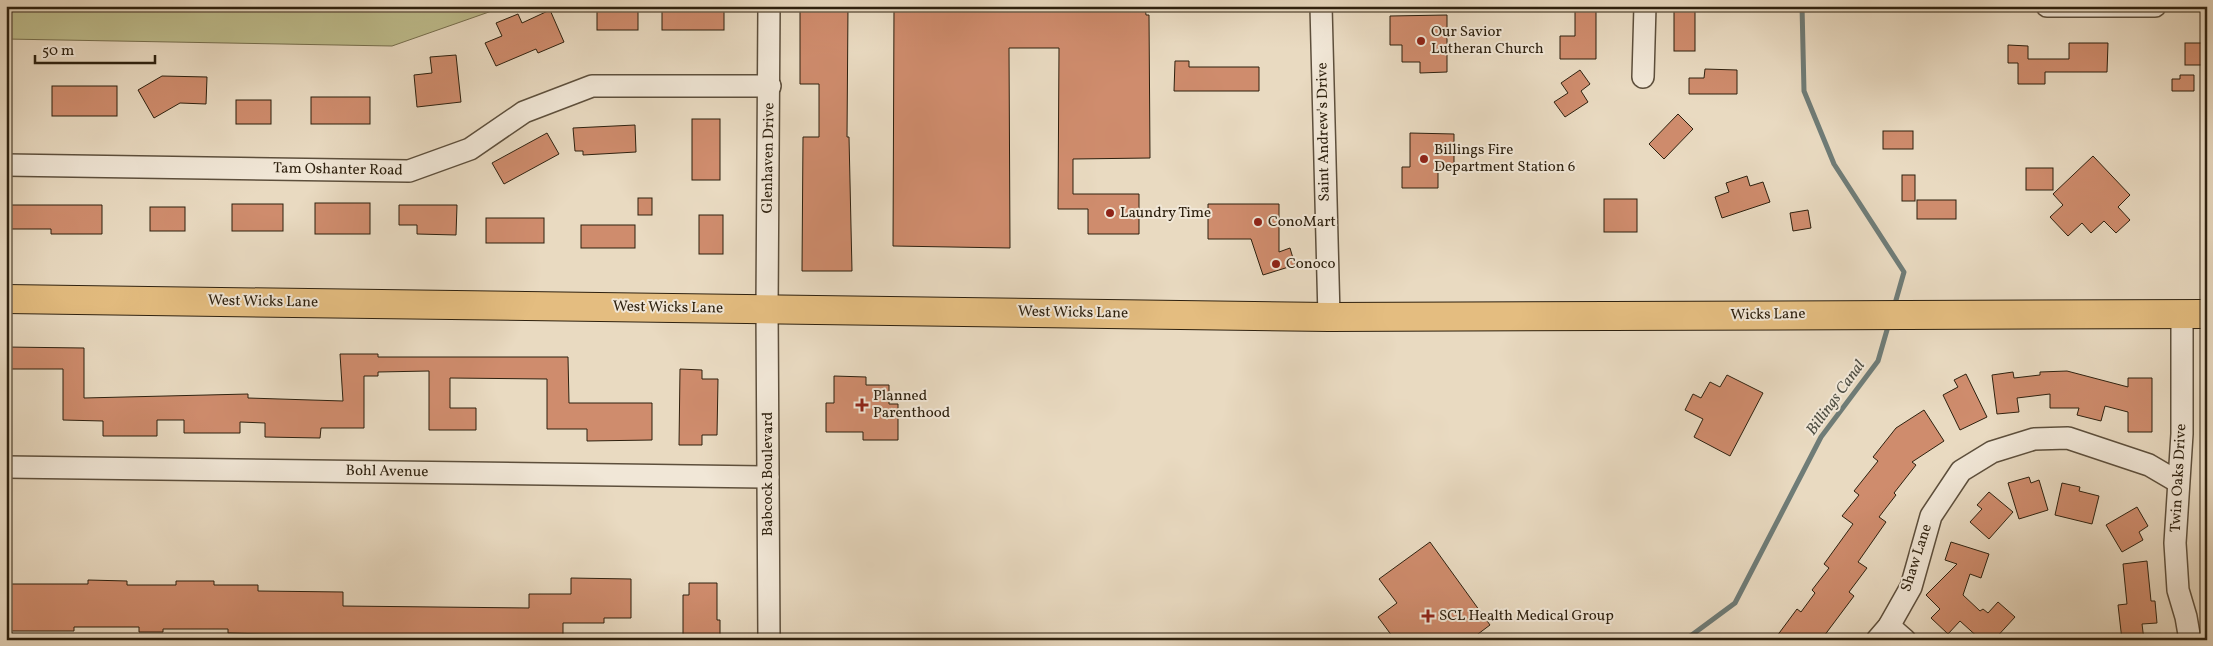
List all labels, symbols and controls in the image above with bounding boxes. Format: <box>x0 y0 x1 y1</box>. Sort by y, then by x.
place label: Our Savior Lutheran Church <box>1431 22 1544 60</box>
scale bar <box>35 32 155 64</box>
marker: Our Savior Lutheran Church <box>1415 35 1427 47</box>
text: 50 m <box>42 41 74 62</box>
street label: Saint Andrew's Drive <box>1312 62 1336 202</box>
street label: Glenhaven Drive <box>758 102 780 214</box>
place label: Billings Fire Department Station 6 <box>1434 140 1575 178</box>
marker: Billings Fire Department Station 6 <box>1418 153 1430 165</box>
street label: Tam Oshanter Road <box>273 158 403 182</box>
place label: Laundry Time <box>1120 203 1211 224</box>
marker: Laundry Time <box>1104 207 1116 219</box>
place label: ConoMart <box>1268 212 1336 233</box>
marker: ConoMart <box>1252 216 1264 228</box>
place label: Conoco <box>1286 254 1335 275</box>
marker: Conoco <box>1270 258 1282 270</box>
street label: West Wicks Lane <box>208 291 318 313</box>
street label: West Wicks Lane <box>613 297 723 319</box>
street label: West Wicks Lane <box>1018 302 1128 324</box>
street label: Wicks Lane <box>1730 304 1806 326</box>
water label: Billings Canal <box>1801 356 1871 440</box>
place label: Planned Parenthood <box>873 386 950 424</box>
marker: Planned Parenthood <box>855 398 869 412</box>
street label: Babcock Boulevard <box>758 412 779 536</box>
street label: Twin Oaks Drive <box>2166 423 2192 533</box>
street label: Bohl Avenue <box>345 461 429 483</box>
street label: Shaw Lane <box>1896 521 1938 595</box>
place label: SCL Health Medical Group <box>1439 606 1614 627</box>
marker: SCL Health Medical Group <box>1421 609 1435 623</box>

